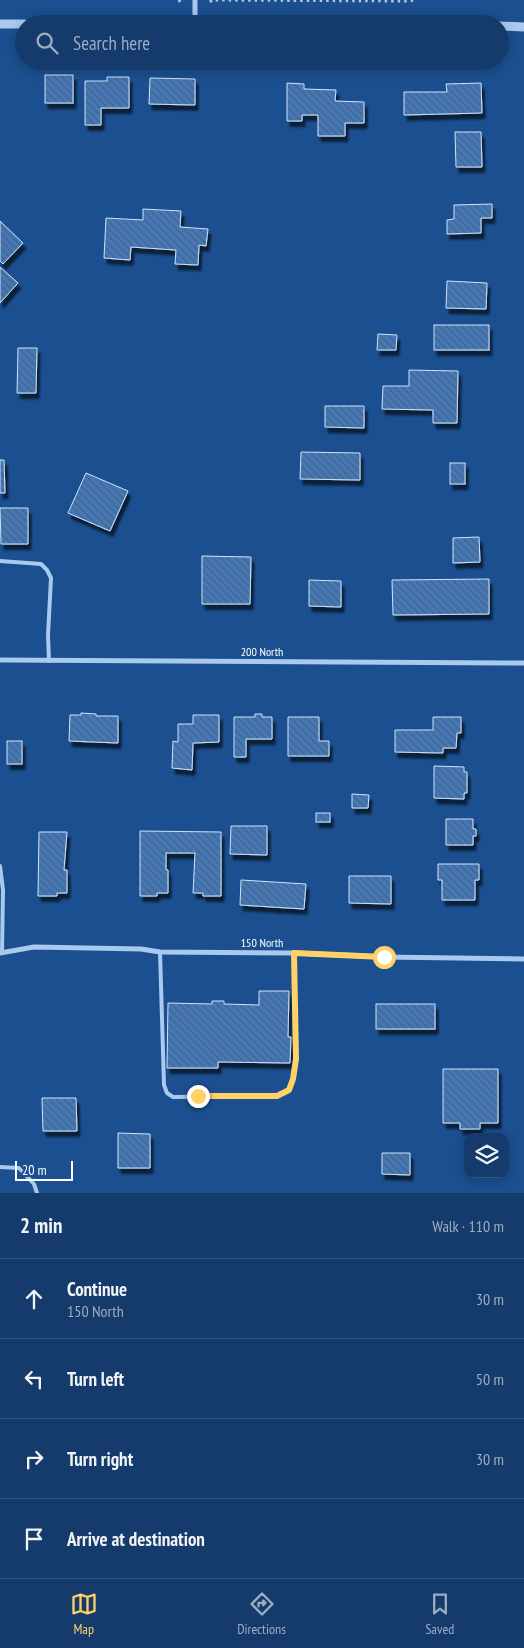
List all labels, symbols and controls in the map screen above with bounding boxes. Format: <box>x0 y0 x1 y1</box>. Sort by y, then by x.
search box <box>15 15 509 70</box>
icon: search <box>33 29 61 57</box>
text: Search here <box>73 31 150 55</box>
street label: 200 North <box>241 644 283 659</box>
street label: 150 North <box>241 935 283 950</box>
route start <box>373 946 396 969</box>
route end <box>187 1085 210 1108</box>
map controls <box>464 1133 509 1178</box>
button: layers <box>464 1133 509 1178</box>
scale bar <box>15 1158 72 1181</box>
text: 20 m <box>22 1161 47 1179</box>
text: 2 min <box>20 1212 62 1239</box>
text: Walk · 110 m <box>432 1216 504 1236</box>
text: Continue <box>67 1277 127 1301</box>
icon: ahead <box>20 1285 48 1313</box>
text: 30 m <box>476 1289 504 1309</box>
text: 150 North <box>67 1301 124 1321</box>
icon: left <box>20 1365 48 1393</box>
text: Turn left <box>67 1367 124 1391</box>
text: 50 m <box>476 1369 504 1389</box>
icon: right <box>20 1445 48 1473</box>
text: Turn right <box>67 1447 133 1471</box>
text: 30 m <box>476 1449 504 1469</box>
icon: arrive <box>20 1525 48 1553</box>
text: Arrive at destination <box>67 1527 205 1551</box>
tab: Map <box>70 1590 98 1638</box>
tab: Directions <box>237 1590 286 1638</box>
tab: Saved <box>425 1590 454 1638</box>

